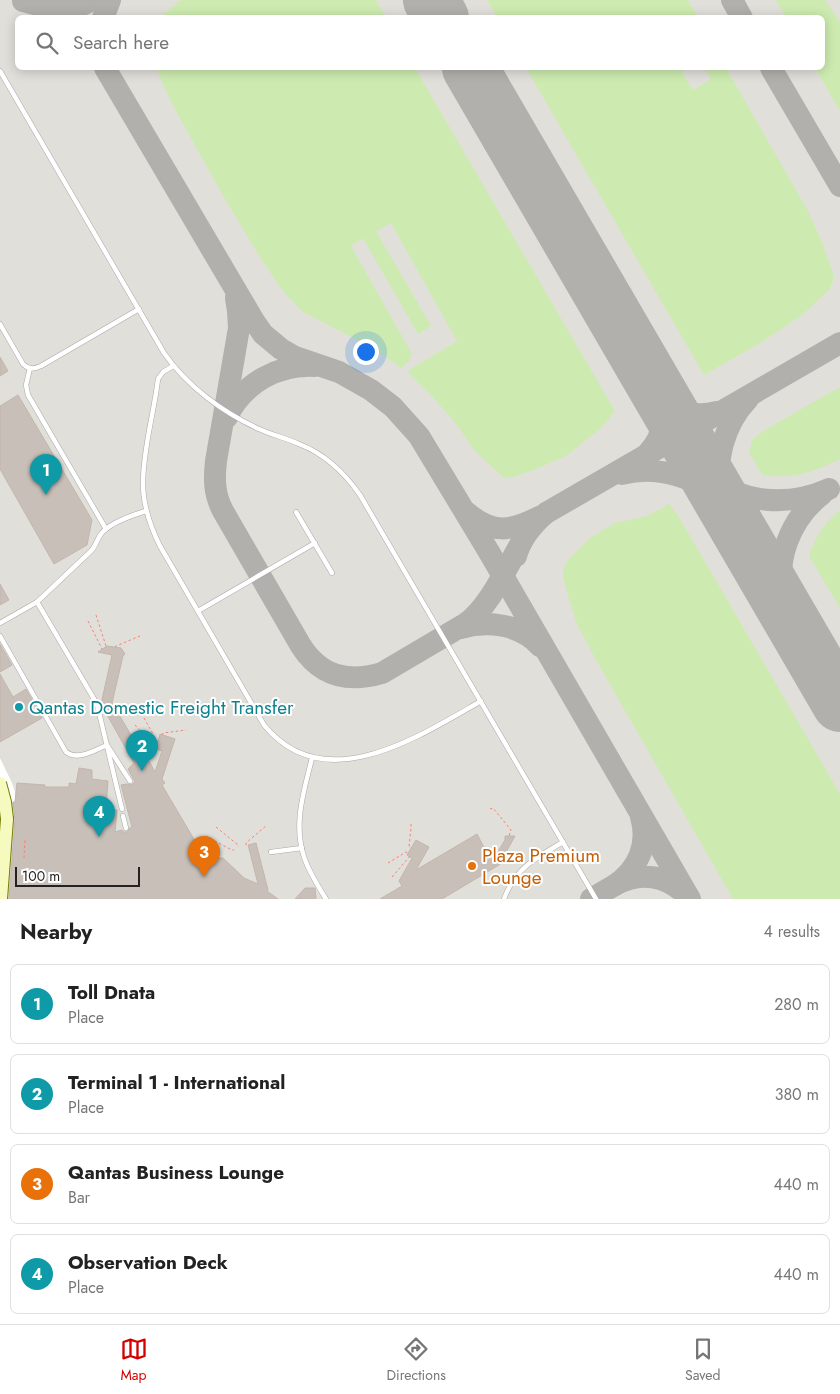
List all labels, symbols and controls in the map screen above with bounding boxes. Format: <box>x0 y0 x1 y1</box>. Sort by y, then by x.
search box <box>15 15 825 70</box>
icon: search <box>33 29 61 57</box>
text: Search here <box>73 29 169 56</box>
your location <box>353 339 379 365</box>
pin: 1 <box>30 454 62 495</box>
place label: Qantas Domestic Freight Transfer <box>29 694 294 721</box>
marker: Qantas Domestic Freight Transfer <box>13 701 25 713</box>
pin: 2 <box>126 730 158 771</box>
pin: 4 <box>83 796 115 837</box>
pin: 3 <box>188 836 220 877</box>
place label: Plaza Premium Lounge <box>482 842 600 891</box>
marker: Plaza Premium Lounge <box>466 860 478 872</box>
scale bar <box>15 864 140 887</box>
text: 100 m <box>22 866 60 886</box>
text: Nearby <box>20 917 92 947</box>
text: 4 results <box>764 920 820 943</box>
text: Toll Dnata <box>68 979 155 1006</box>
text: 1 <box>33 993 41 1016</box>
text: 280 m <box>774 993 819 1016</box>
text: Place <box>68 1006 104 1029</box>
text: Terminal 1 - International <box>68 1069 285 1096</box>
text: 2 <box>32 1083 42 1106</box>
text: 380 m <box>775 1083 819 1106</box>
text: Place <box>68 1096 104 1119</box>
text: Qantas Business Lounge <box>68 1159 284 1186</box>
text: 3 <box>32 1173 42 1196</box>
text: 440 m <box>773 1173 819 1196</box>
text: Bar <box>68 1186 90 1209</box>
text: Observation Deck <box>68 1249 228 1276</box>
text: 4 <box>31 1263 43 1286</box>
text: 440 m <box>773 1263 819 1286</box>
text: Place <box>68 1276 104 1299</box>
tab: Map <box>120 1335 148 1385</box>
tab: Directions <box>387 1335 446 1385</box>
tab: Saved <box>685 1335 720 1385</box>

